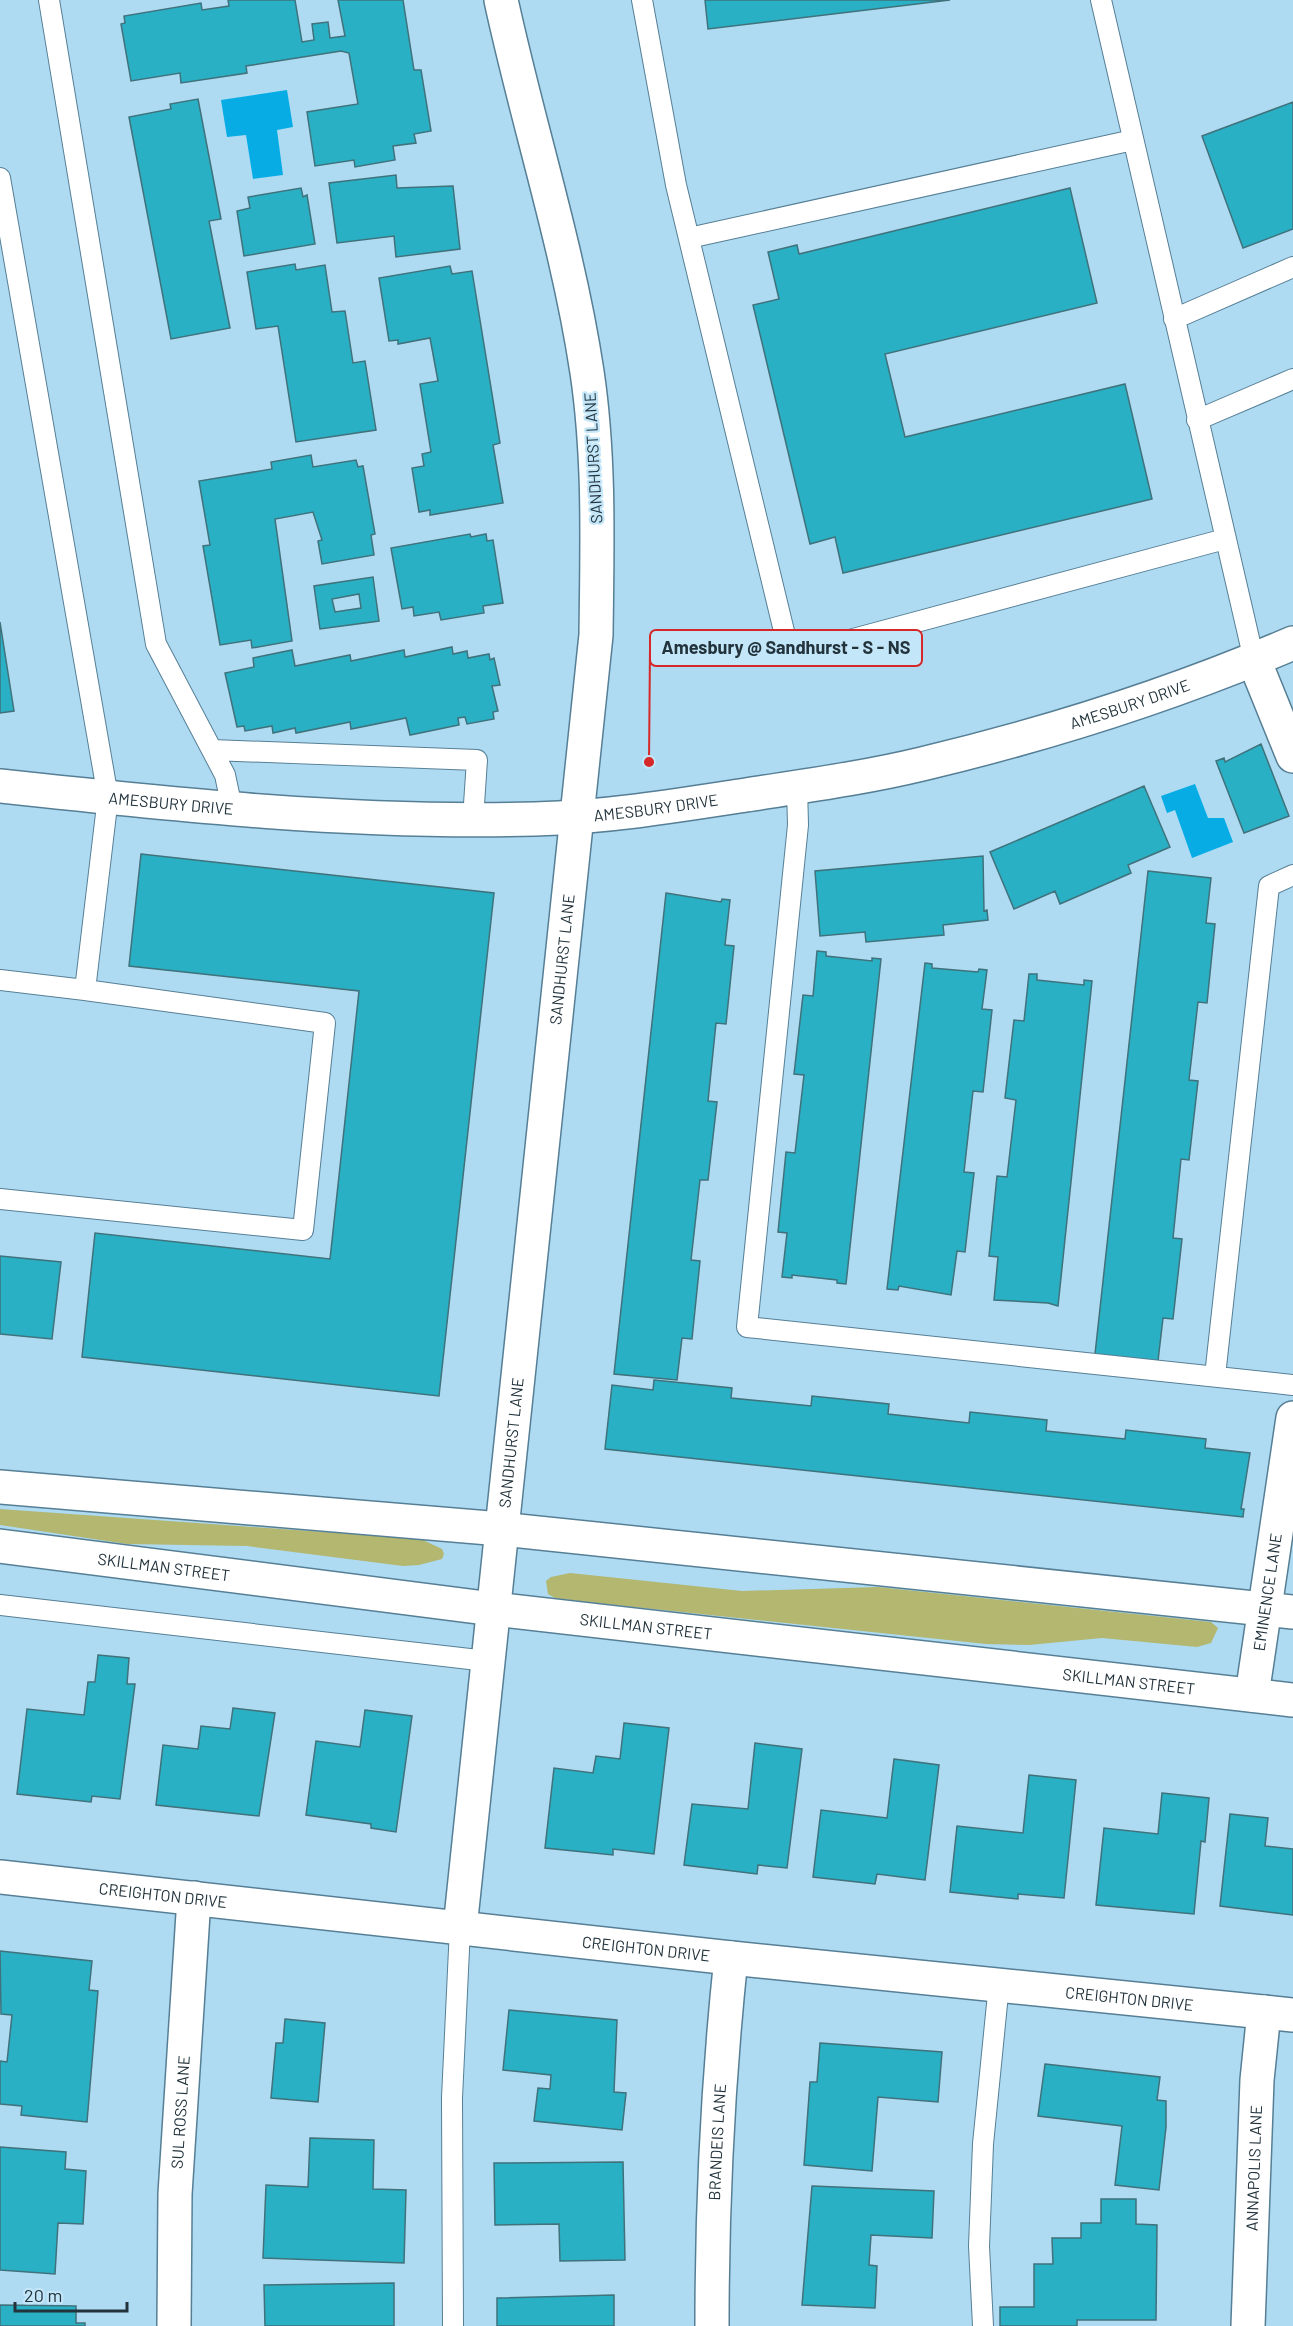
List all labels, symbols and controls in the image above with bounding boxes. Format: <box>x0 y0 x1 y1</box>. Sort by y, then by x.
street label: SANDHURST LANE <box>580 392 605 524</box>
callout: Amesbury @ Sandhurst - S - NS <box>650 630 922 666</box>
text: Amesbury @ Sandhurst - S - NS <box>662 636 911 658</box>
street label: AMESBURY DRIVE <box>1067 675 1192 732</box>
street label: AMESBURY DRIVE <box>108 788 234 818</box>
street label: AMESBURY DRIVE <box>593 789 719 824</box>
street label: SANDHURST LANE <box>545 893 578 1026</box>
street label: SANDHURST LANE <box>494 1376 527 1509</box>
street label: EMINENCE LANE <box>1249 1532 1285 1652</box>
street label: SKILLMAN STREET <box>97 1549 231 1584</box>
street label: SKILLMAN STREET <box>579 1609 713 1643</box>
street label: SKILLMAN STREET <box>1062 1664 1196 1698</box>
street label: CREIGHTON DRIVE <box>98 1878 228 1911</box>
street label: CREIGHTON DRIVE <box>581 1932 711 1965</box>
street label: CREIGHTON DRIVE <box>1065 1982 1195 2014</box>
street label: SUL ROSS LANE <box>167 2055 193 2169</box>
street label: BRANDEIS LANE <box>704 2083 729 2201</box>
street label: ANNAPOLIS LANE <box>1241 2105 1265 2231</box>
scale bar <box>15 2275 128 2313</box>
text: 20 m <box>24 2284 62 2306</box>

